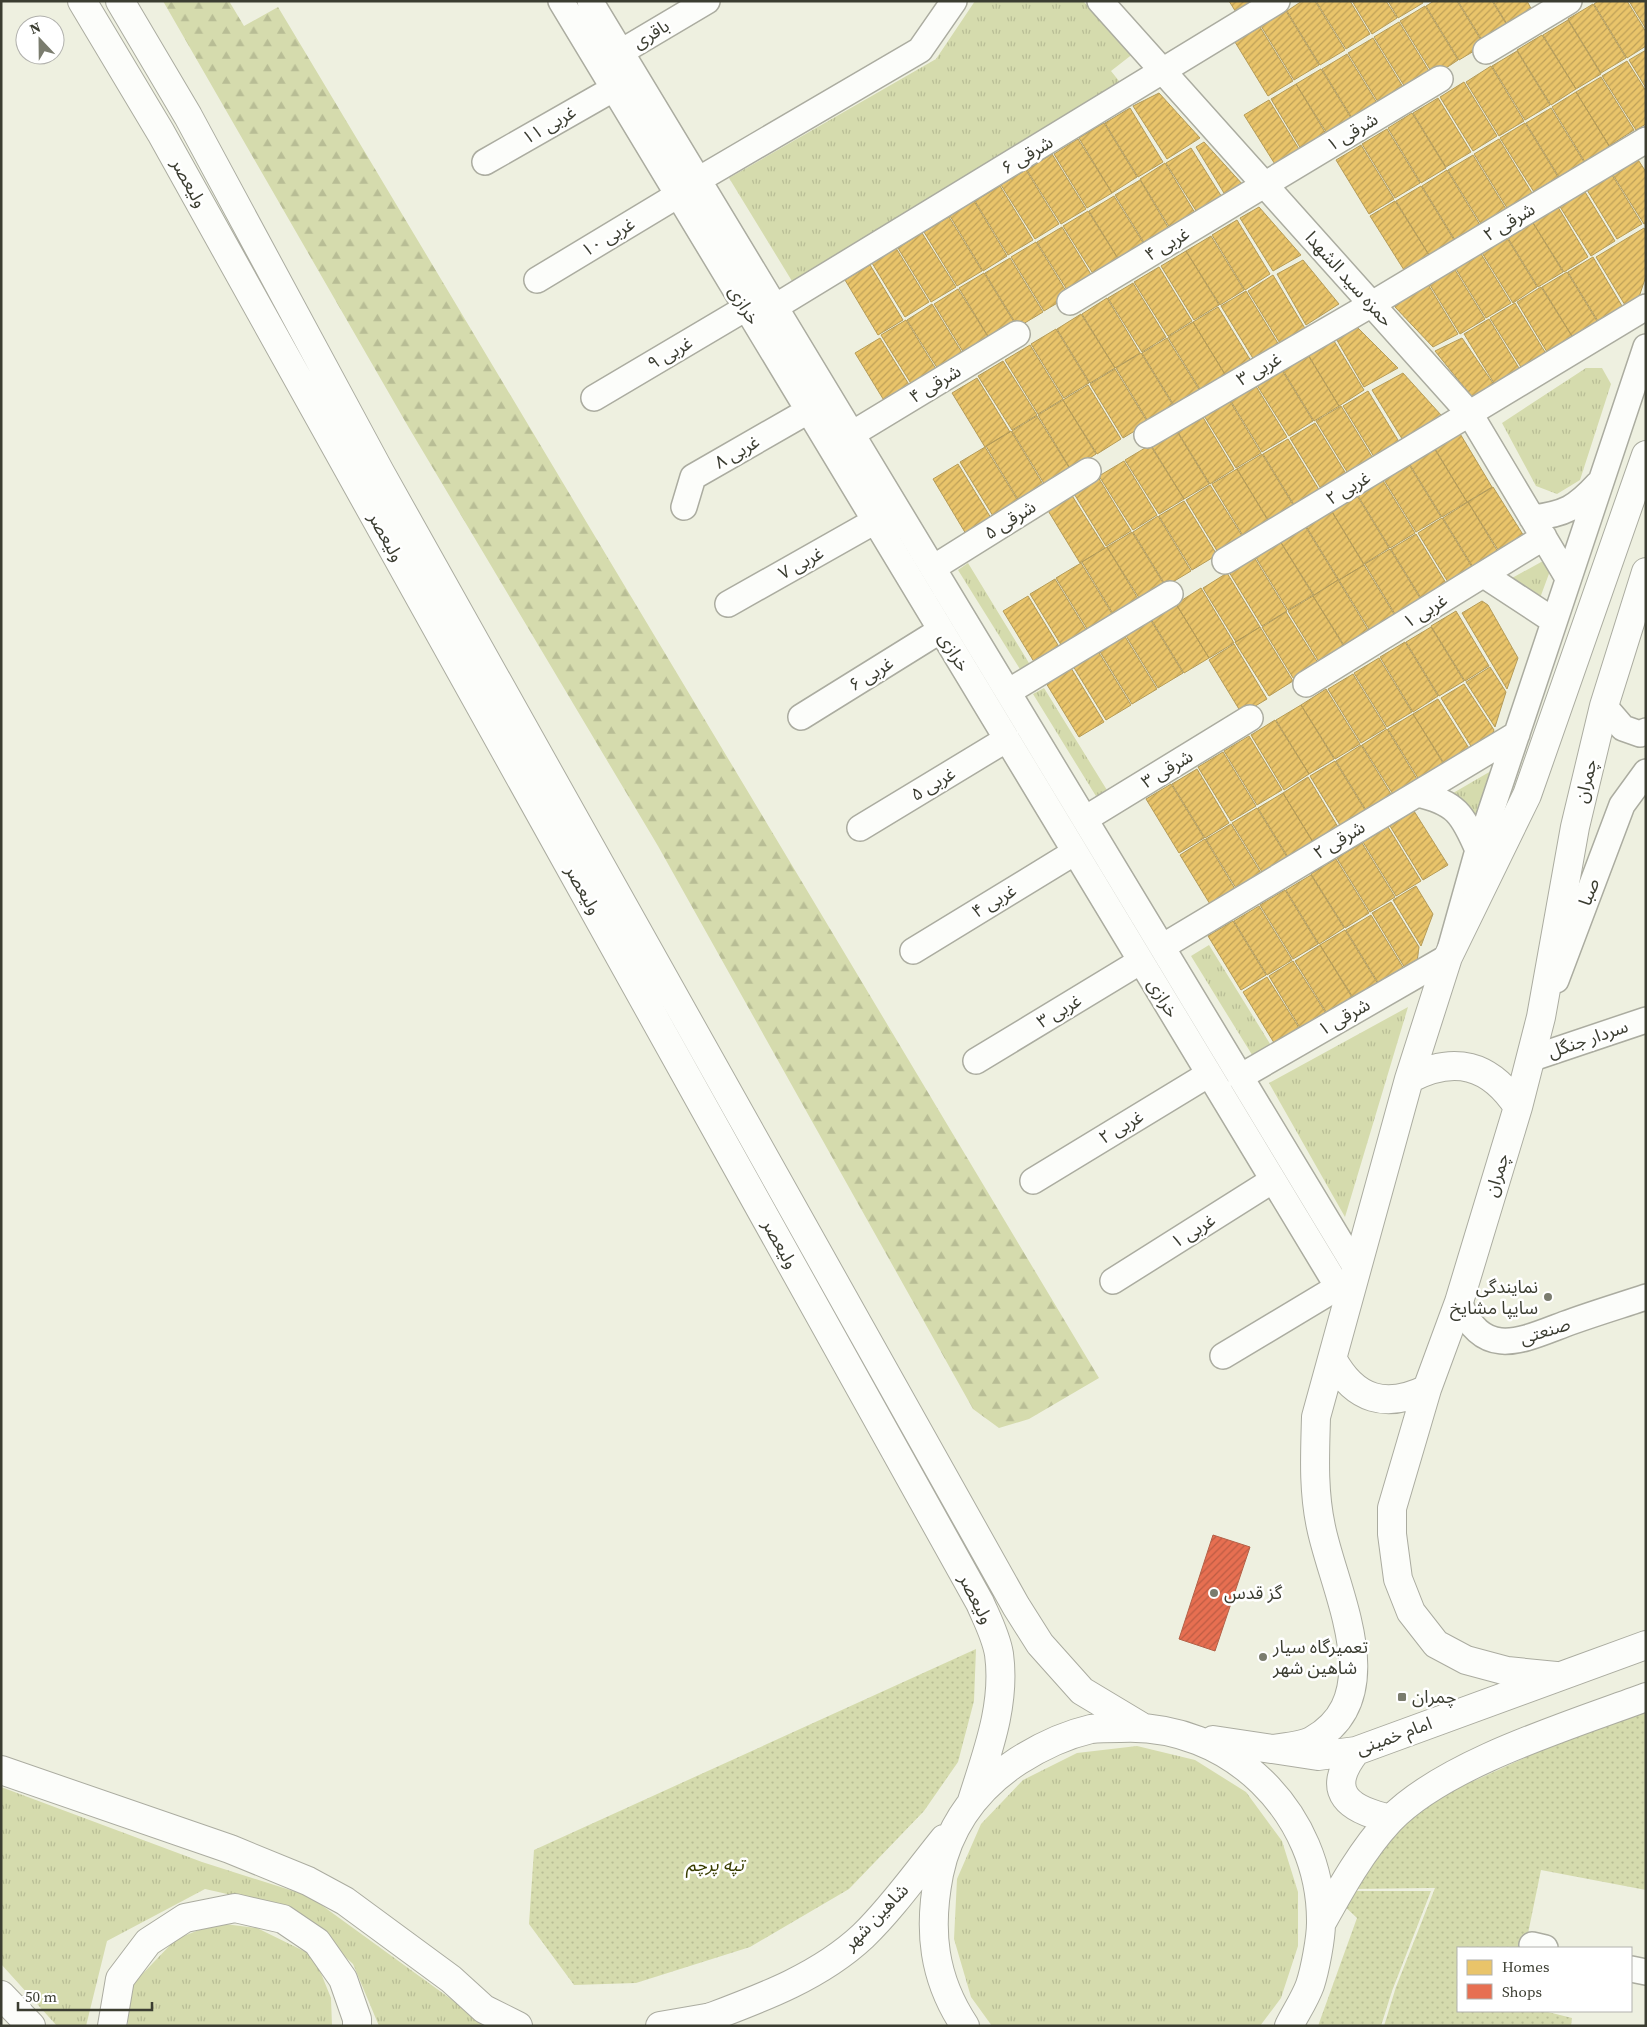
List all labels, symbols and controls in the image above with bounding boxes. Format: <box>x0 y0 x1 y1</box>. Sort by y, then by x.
street label: باقری <box>628 13 674 54</box>
north arrow <box>15 15 65 65</box>
text: N <box>27 17 44 39</box>
street label: ۱۱ غربی <box>517 99 580 150</box>
street label: ۱ شرقی <box>1321 106 1382 157</box>
street label: ۶ شرقی <box>996 129 1057 180</box>
street label: ولیعصر <box>165 153 213 212</box>
street label: ۲ شرقی <box>1478 196 1539 247</box>
street label: ۱۰ غربی <box>576 211 639 262</box>
street label: ۴ غربی <box>1140 220 1194 267</box>
street label: حمزه سید الشهدا <box>1300 225 1399 332</box>
street label: خرازی <box>723 280 766 329</box>
street label: ۹ غربی <box>643 330 697 375</box>
street label: ۳ غربی <box>1232 346 1286 391</box>
street label: ۴ شرقی <box>904 358 965 409</box>
street label: ۸ غربی <box>710 429 764 474</box>
street label: ۲ غربی <box>1321 464 1375 511</box>
street label: ۵ شرقی <box>979 494 1040 545</box>
street label: ولیعصر <box>362 507 410 566</box>
street label: ۷ غربی <box>774 540 828 585</box>
street label: ۱ غربی <box>1398 587 1452 634</box>
street label: خرازی <box>933 627 976 676</box>
street label: ۶ غربی <box>844 650 898 697</box>
street label: ۳ شرقی <box>1136 743 1197 794</box>
street label: چمران <box>1568 756 1603 805</box>
street label: ۵ غربی <box>906 760 960 807</box>
street label: ۲ شرقی <box>1308 814 1369 865</box>
street label: ولیعصر <box>559 860 607 919</box>
street label: صبا <box>1572 874 1605 909</box>
street label: ۴ غربی <box>967 877 1021 924</box>
street label: خرازی <box>1142 973 1185 1022</box>
street label: ۳ غربی <box>1032 987 1086 1034</box>
street label: ۱ شرقی <box>1313 992 1374 1042</box>
street label: سردار جنگل <box>1544 1013 1631 1064</box>
street label: ۲ غربی <box>1094 1103 1148 1150</box>
street label: چمران <box>1478 1150 1515 1200</box>
street label: ۱ غربی <box>1166 1207 1220 1254</box>
street label: ولیعصر <box>756 1214 804 1273</box>
place label: نمایندگی سایپا مشایخ <box>1450 1274 1538 1321</box>
marker: نمایندگی سایپا مشایخ <box>1542 1291 1554 1303</box>
street label: صنعتی <box>1516 1311 1573 1350</box>
street label: ولیعصر <box>953 1569 1000 1628</box>
place label: گز قدس <box>1224 1580 1283 1605</box>
marker: گز قدس <box>1208 1587 1220 1599</box>
place label: تعمیرگاه سیار شاهین شهر <box>1272 1634 1368 1680</box>
marker: تعمیرگاه سیار شاهین شهر <box>1257 1651 1269 1663</box>
place label: چمران <box>1412 1684 1456 1709</box>
marker: چمران <box>1396 1691 1408 1703</box>
street label: امام خمینی <box>1352 1710 1436 1763</box>
park label: تپه پرچم <box>685 1852 746 1879</box>
street label: شاهین شهر <box>837 1878 914 1956</box>
legend <box>1457 1947 1632 2012</box>
text: Homes <box>1502 1956 1549 1977</box>
scale bar <box>18 1980 151 2012</box>
text: Shops <box>1502 1981 1542 2002</box>
text: 50 m <box>25 1986 57 2007</box>

